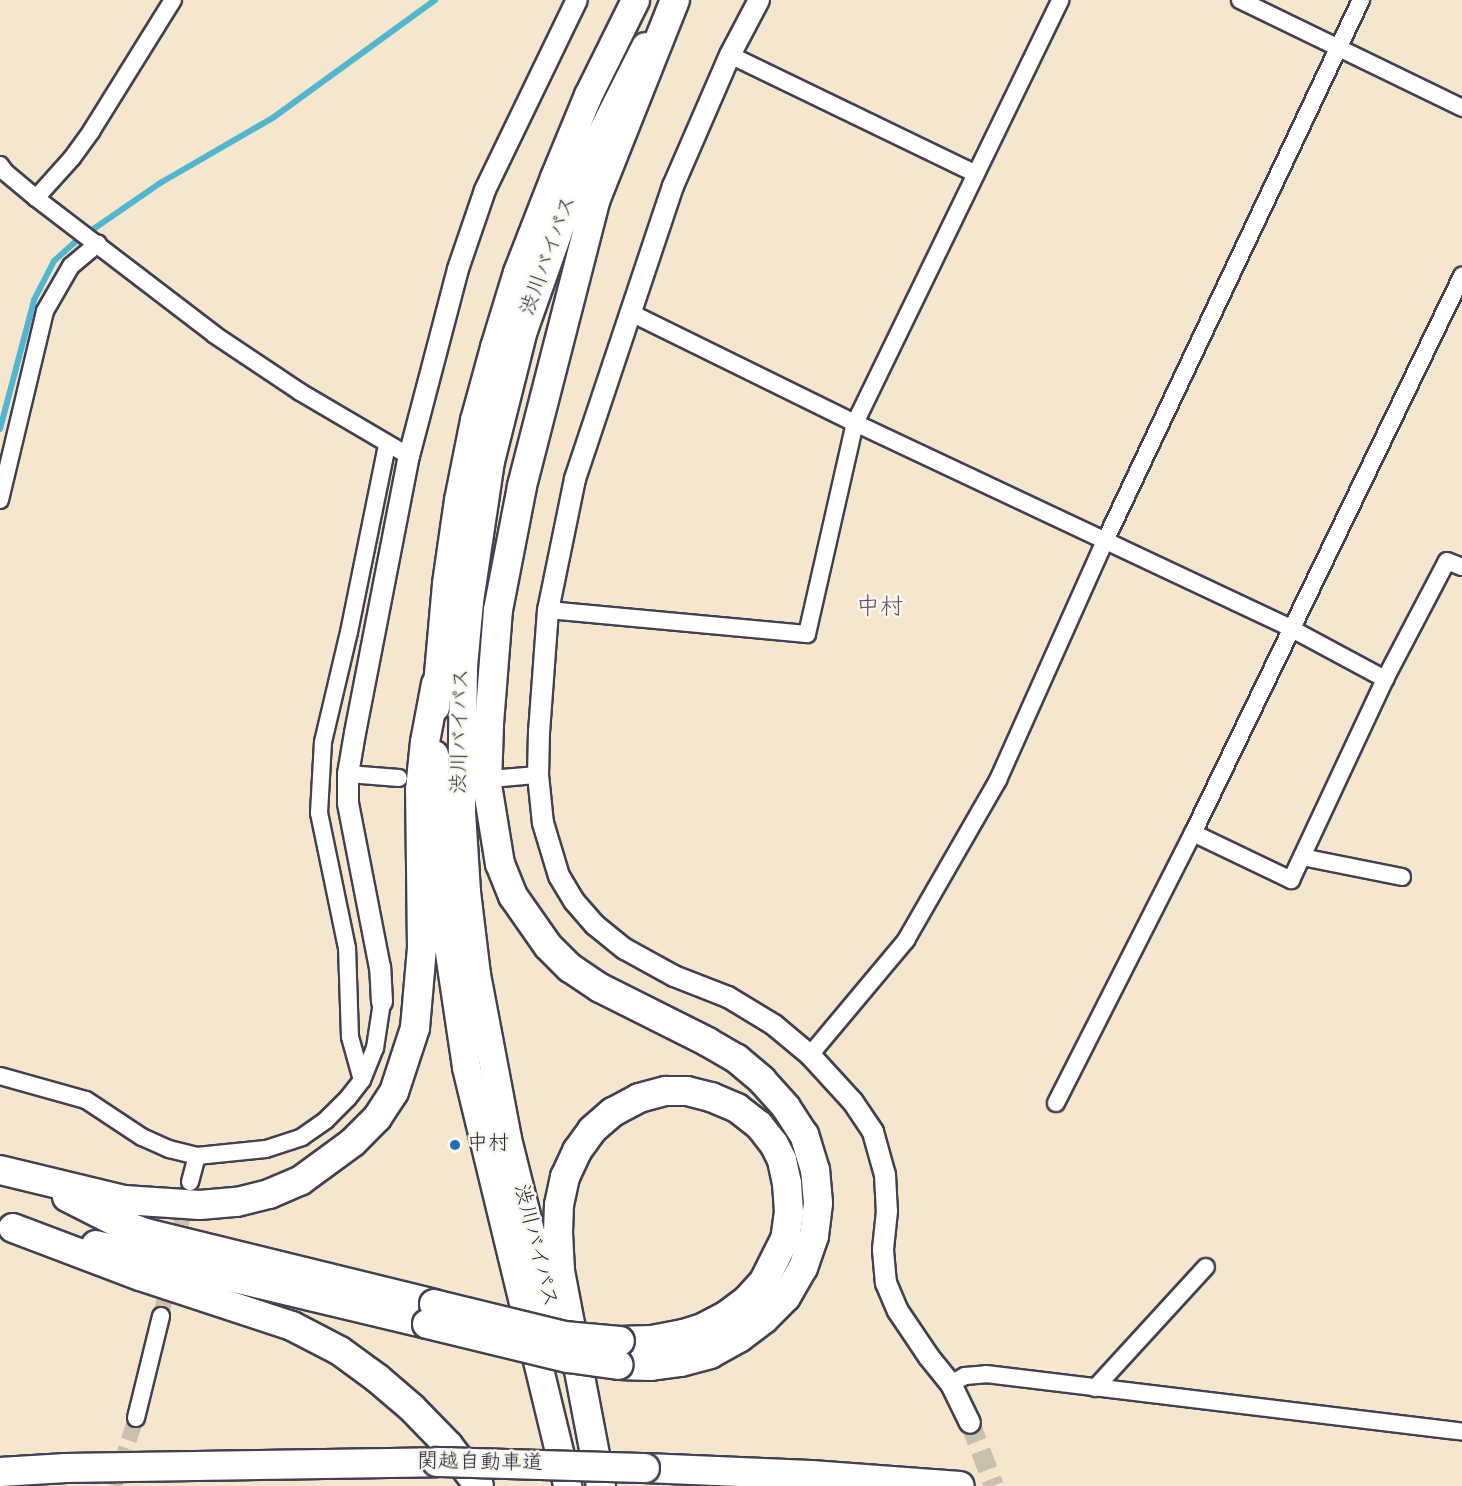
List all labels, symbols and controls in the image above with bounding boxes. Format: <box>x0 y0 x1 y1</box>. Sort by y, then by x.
street label: 渋川バイパス <box>517 192 583 320</box>
district label: 中村 <box>856 596 904 624</box>
street label: 渋川バイパス <box>448 668 476 794</box>
place label: 中村 <box>467 1132 509 1158</box>
marker: 中村 <box>448 1138 462 1152</box>
street label: 渋川バイパス <box>507 1182 561 1310</box>
street label: 関越自動車道 <box>417 1450 543 1478</box>

